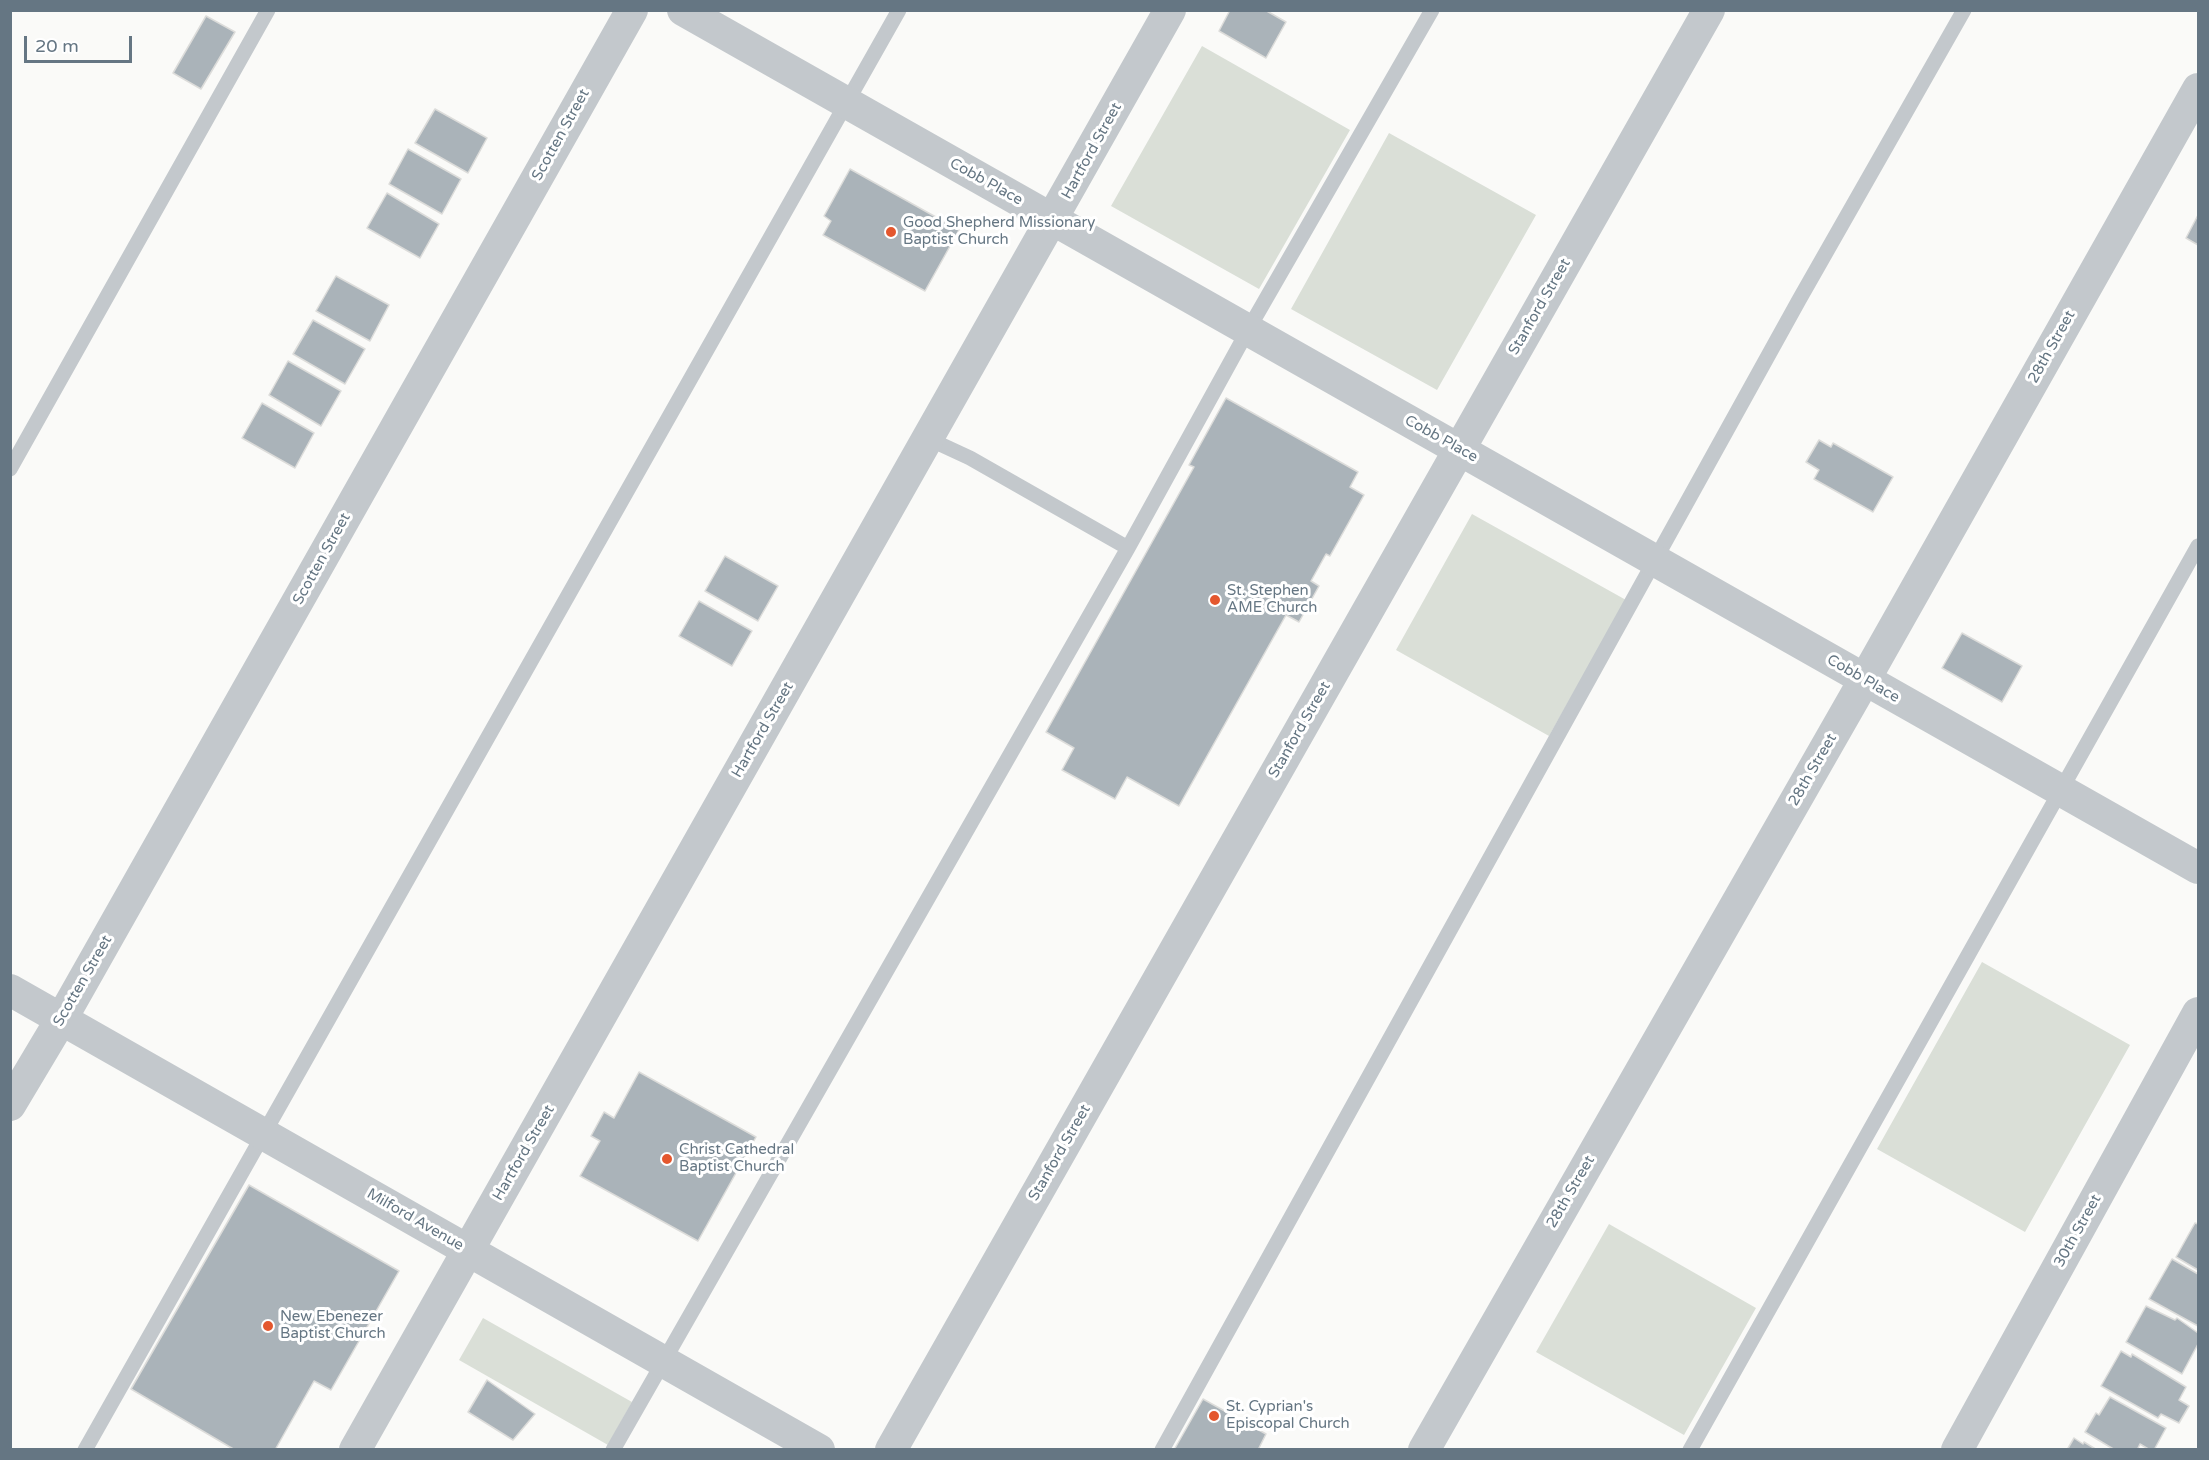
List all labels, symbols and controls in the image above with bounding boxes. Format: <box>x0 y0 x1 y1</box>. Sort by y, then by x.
scale bar <box>27 24 135 62</box>
text: 20 m <box>35 35 79 57</box>
street label: Scotten Street <box>528 86 594 184</box>
street label: Hartford Street <box>1058 100 1126 202</box>
street label: Cobb Place <box>946 155 1026 209</box>
place label: Good Shepherd Missionary Baptist Church <box>903 214 1095 249</box>
marker: Good Shepherd Missionary Baptist Church <box>884 225 898 239</box>
street label: Stanford Street <box>1505 256 1575 358</box>
street label: 28th Street <box>2025 307 2079 387</box>
street label: Cobb Place <box>1401 412 1481 466</box>
street label: Scotten Street <box>289 510 355 608</box>
place label: St. Stephen AME Church <box>1227 582 1317 617</box>
marker: St. Stephen AME Church <box>1208 593 1222 607</box>
street label: Cobb Place <box>1824 651 1902 707</box>
street label: Hartford Street <box>728 679 798 781</box>
street label: Stanford Street <box>1265 679 1335 781</box>
street label: 28th Street <box>1785 731 1841 809</box>
street label: Scotten Street <box>50 932 116 1030</box>
street label: Hartford Street <box>489 1102 559 1204</box>
street label: Stanford Street <box>1025 1102 1095 1204</box>
place label: Christ Cathedral Baptist Church <box>679 1141 794 1176</box>
marker: Christ Cathedral Baptist Church <box>660 1152 674 1166</box>
street label: 28th Street <box>1543 1153 1599 1231</box>
street label: Milford Avenue <box>363 1185 467 1255</box>
street label: 30th Street <box>2051 1191 2105 1271</box>
place label: New Ebenezer Baptist Church <box>280 1308 386 1343</box>
marker: New Ebenezer Baptist Church <box>261 1319 275 1333</box>
place label: St. Cyprian's Episcopal Church <box>1226 1398 1350 1433</box>
marker: St. Cyprian's Episcopal Church <box>1207 1409 1221 1423</box>

